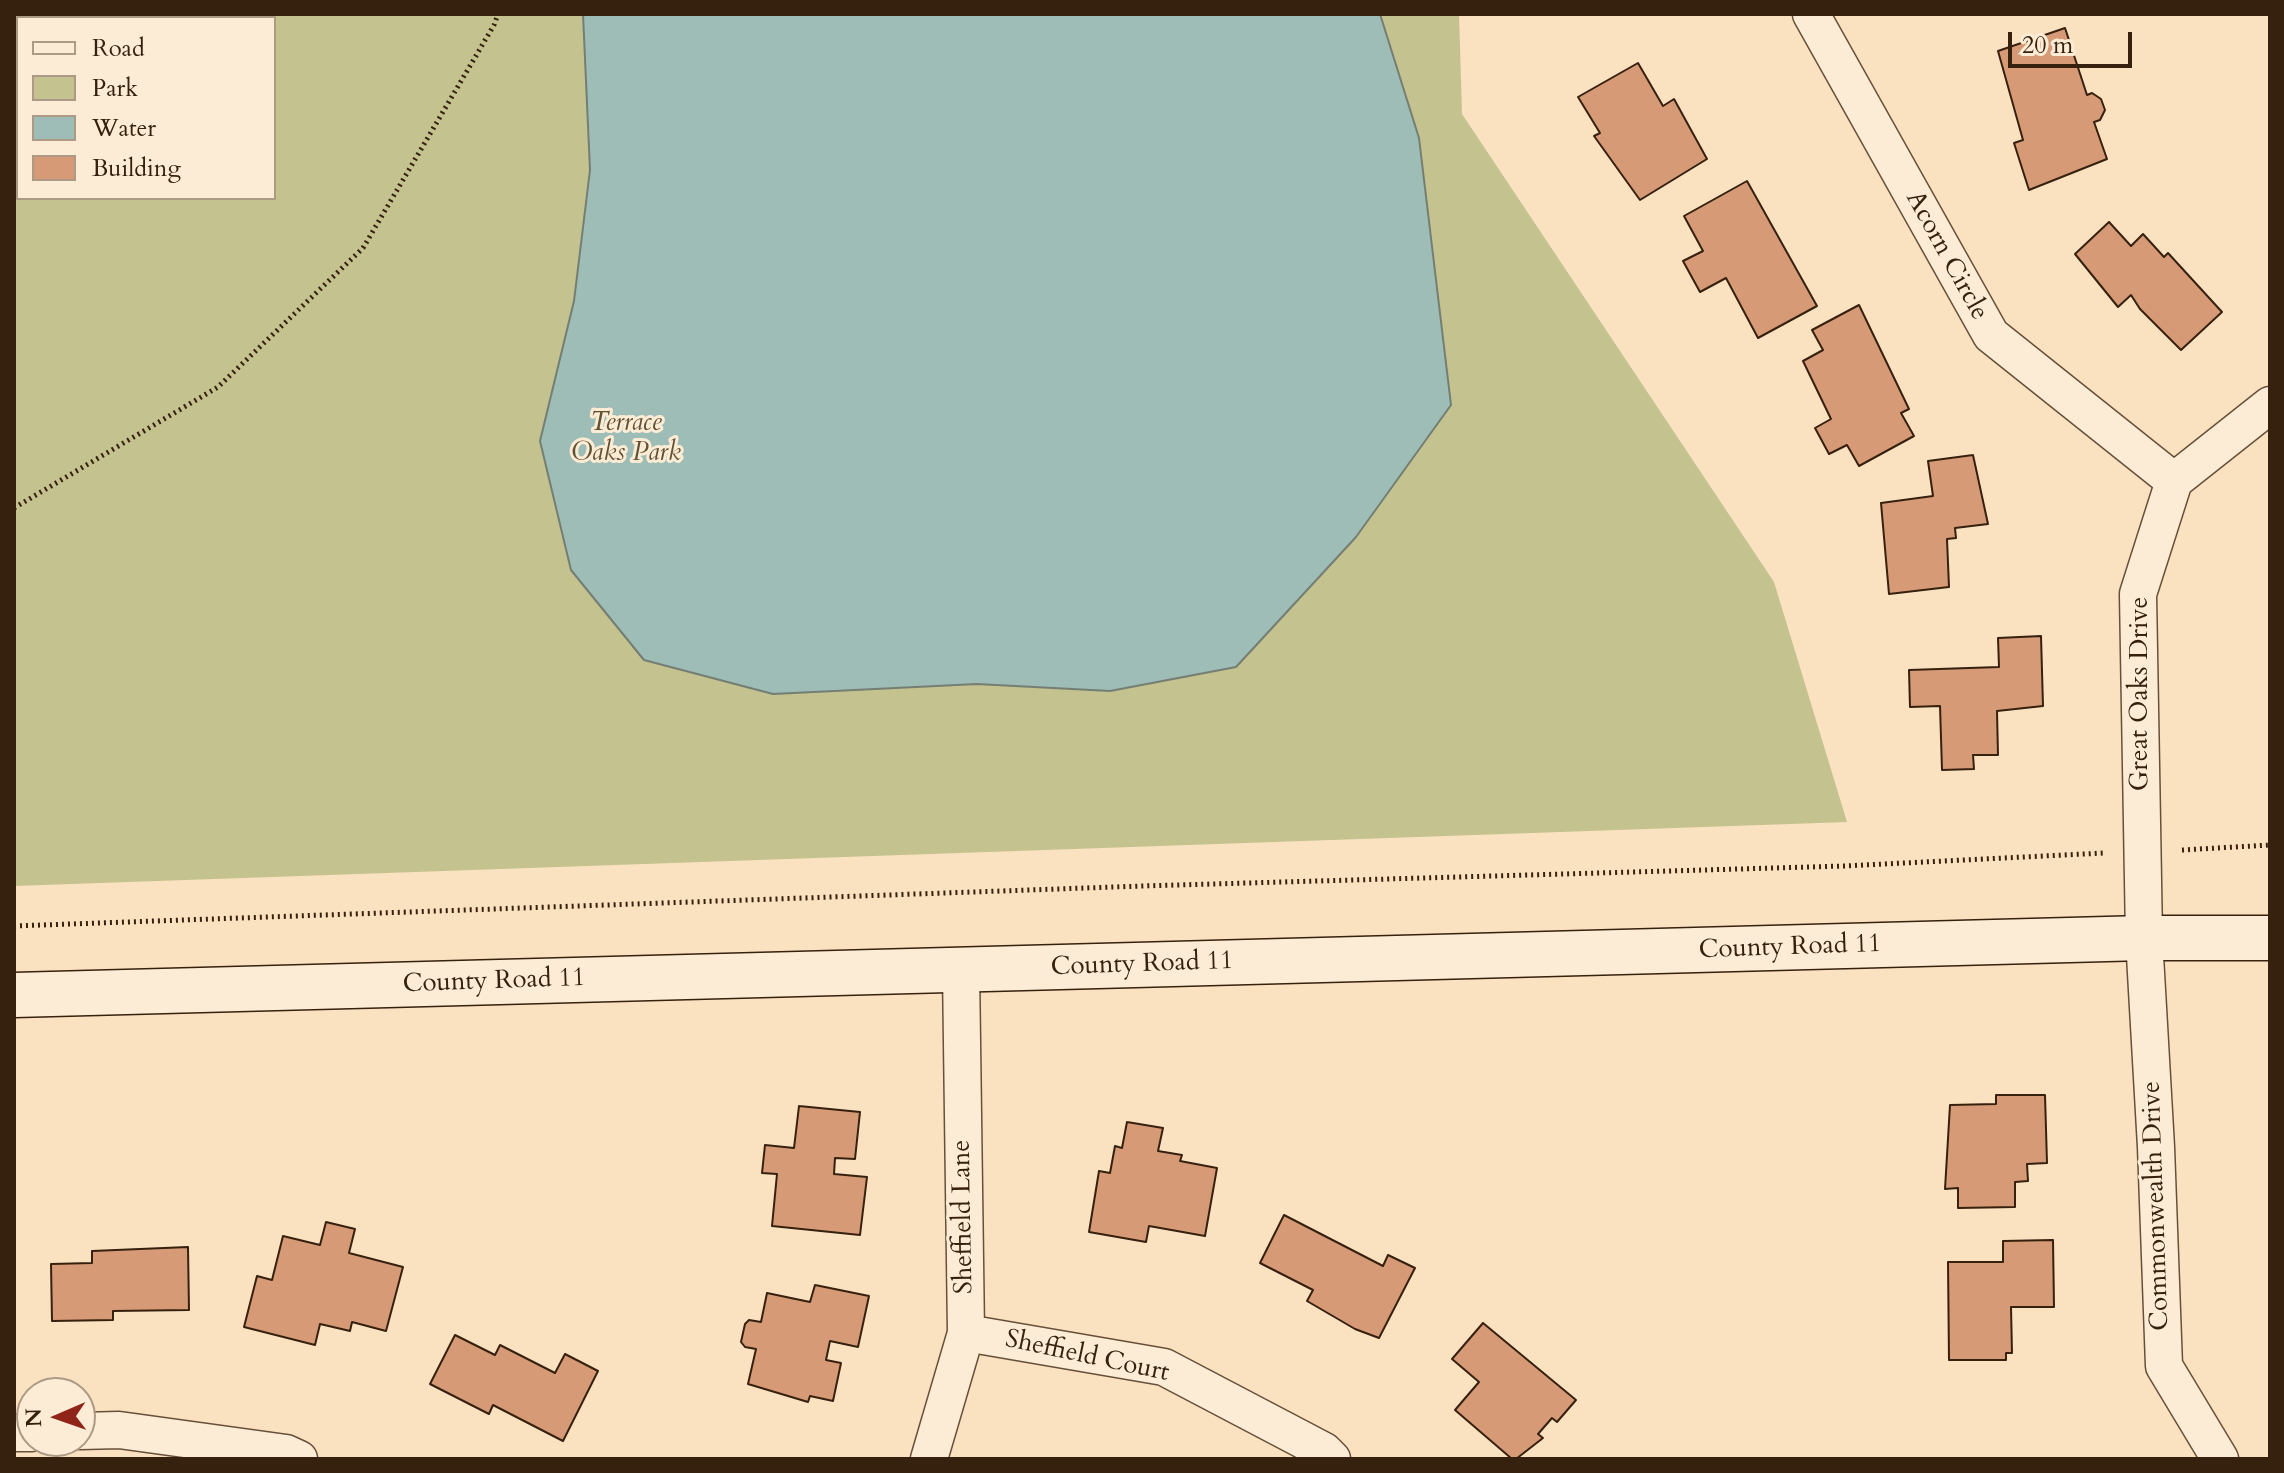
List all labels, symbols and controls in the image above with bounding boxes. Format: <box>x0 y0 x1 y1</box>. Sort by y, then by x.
legend <box>16 16 276 200</box>
scale bar <box>2012 16 2136 66</box>
text: 20 m <box>2022 29 2073 62</box>
text: Road <box>92 32 145 65</box>
text: Park <box>92 72 138 105</box>
text: Water <box>92 112 156 145</box>
text: Building <box>92 152 181 185</box>
street label: Acorn Circle <box>1898 186 1994 326</box>
park label: Terrace Oaks Park <box>571 408 681 470</box>
street label: Great Oaks Drive <box>2125 597 2157 791</box>
street label: County Road 11 <box>1698 929 1882 967</box>
street label: County Road 11 <box>1050 946 1234 984</box>
street label: County Road 11 <box>402 963 586 1001</box>
street label: Commonwealth Drive <box>2137 1081 2177 1331</box>
street label: Sheffield Lane <box>947 1140 981 1294</box>
street label: Sheffield Court <box>1002 1324 1172 1390</box>
north arrow <box>16 1377 96 1457</box>
text: N <box>19 1408 49 1428</box>

